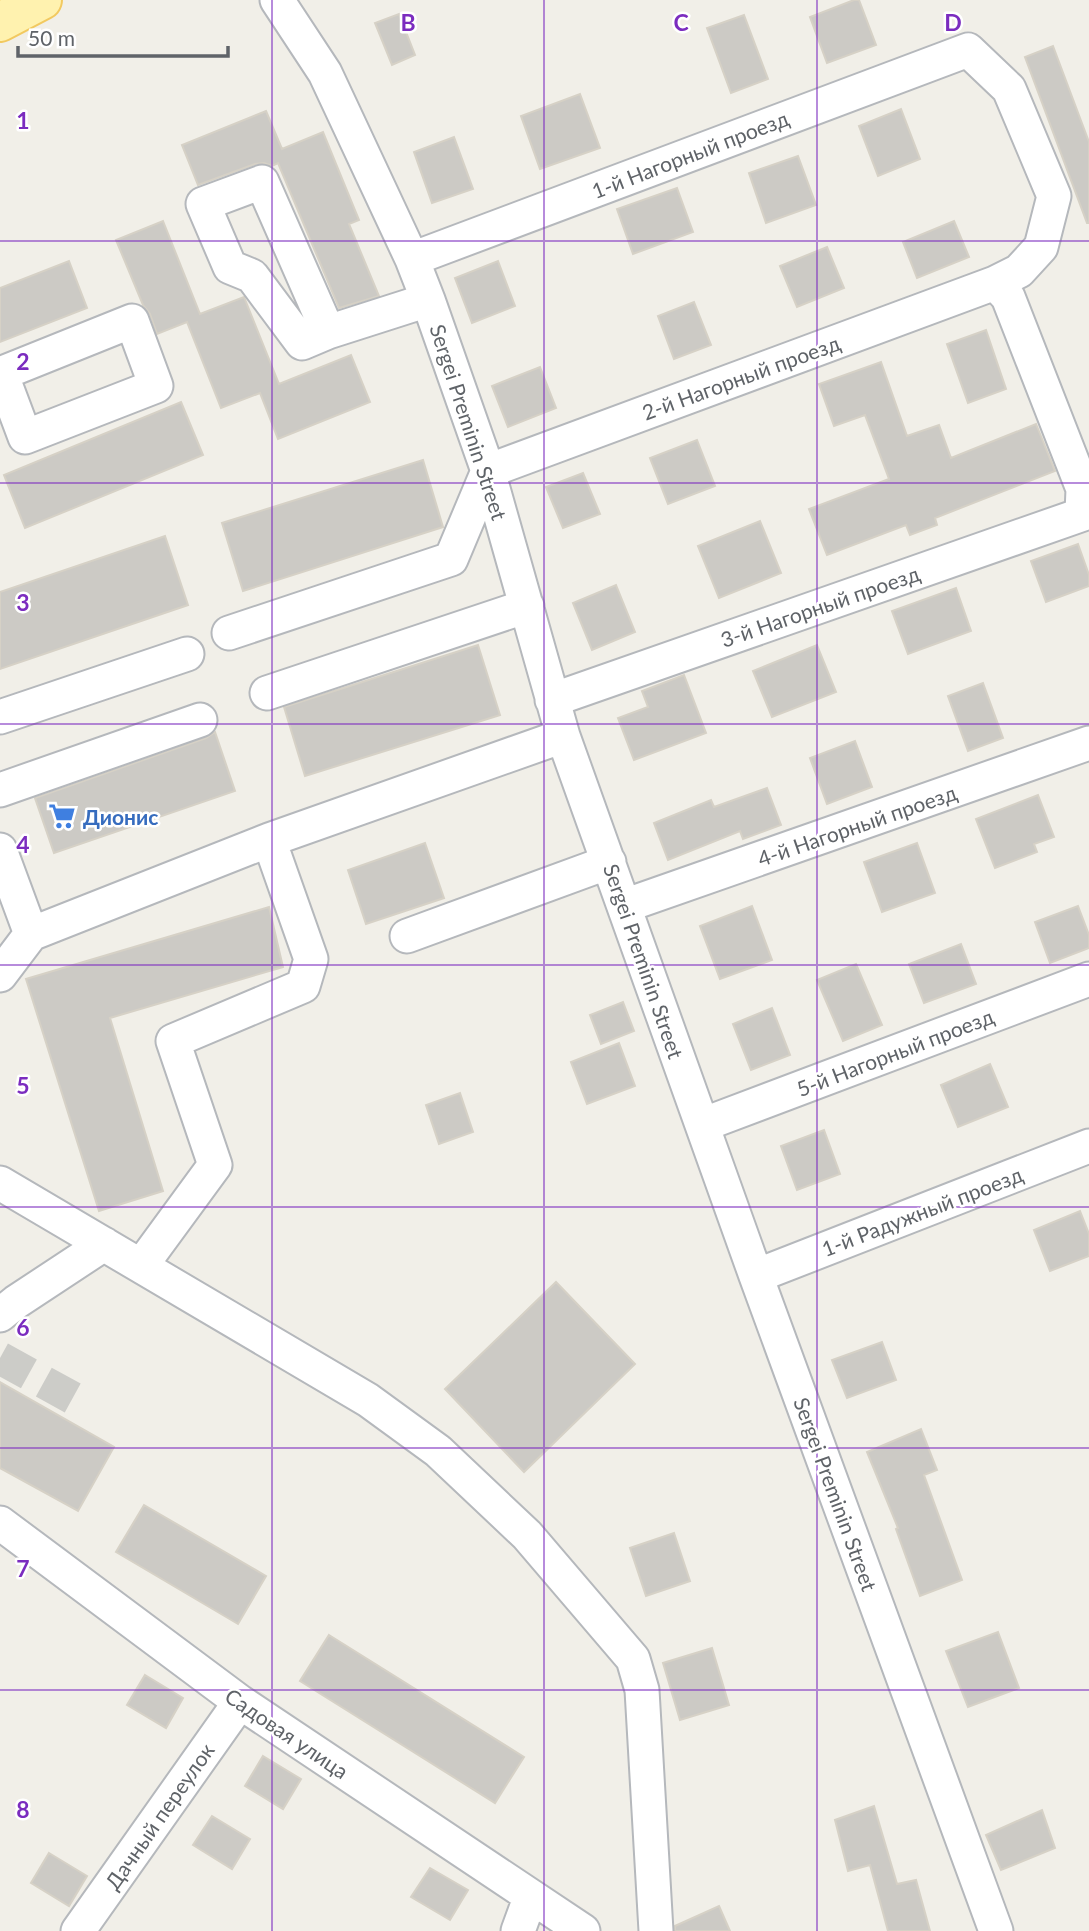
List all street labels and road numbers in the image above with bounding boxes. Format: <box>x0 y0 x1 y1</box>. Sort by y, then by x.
street label: 1-й Нагорный проезд <box>588 105 792 203</box>
street label: Sergei Preminin Street <box>426 321 513 523</box>
street label: 2-й Нагорный проезд <box>639 330 843 424</box>
street label: 3-й Нагорный проезд <box>717 560 923 652</box>
street label: 4-й Нагорный проезд <box>754 779 960 871</box>
street label: Sergei Preminin Street <box>599 860 689 1062</box>
street label: 5-й Нагорный проезд <box>793 1003 997 1101</box>
street label: 1-й Радужный проезд <box>818 1161 1026 1261</box>
street label: Sergei Preminin Street <box>789 1394 883 1595</box>
street label: Садовая улица <box>221 1683 353 1783</box>
street label: Дачный переулок <box>99 1738 219 1894</box>

